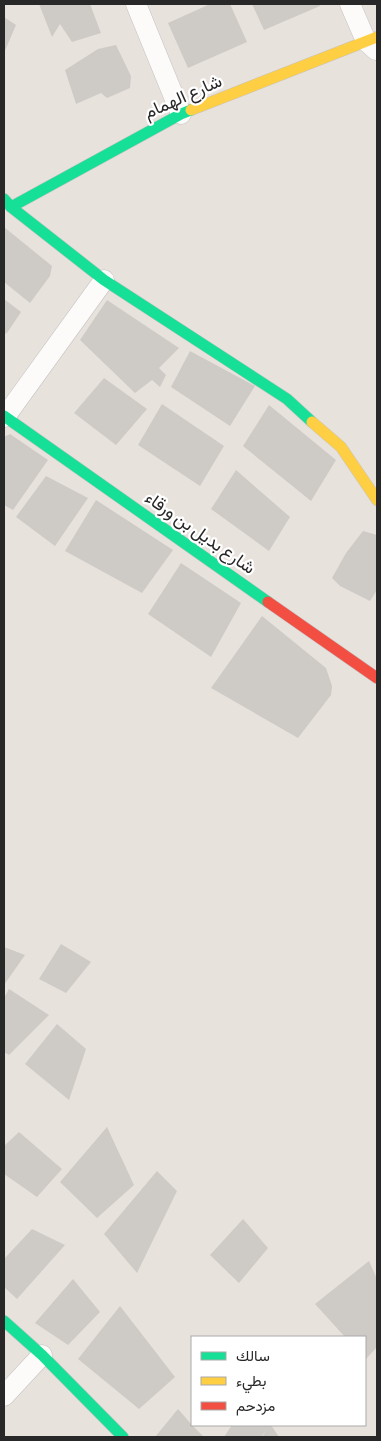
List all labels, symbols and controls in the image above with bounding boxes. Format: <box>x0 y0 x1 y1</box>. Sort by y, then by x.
street label: شارع الهمام <box>141 71 226 124</box>
street label: شارع بديل بن ورقاء <box>140 487 259 580</box>
legend <box>191 1336 366 1426</box>
text: سالك <box>236 1347 270 1366</box>
text: بطيء <box>236 1372 266 1394</box>
text: مزدحم <box>236 1397 275 1416</box>

